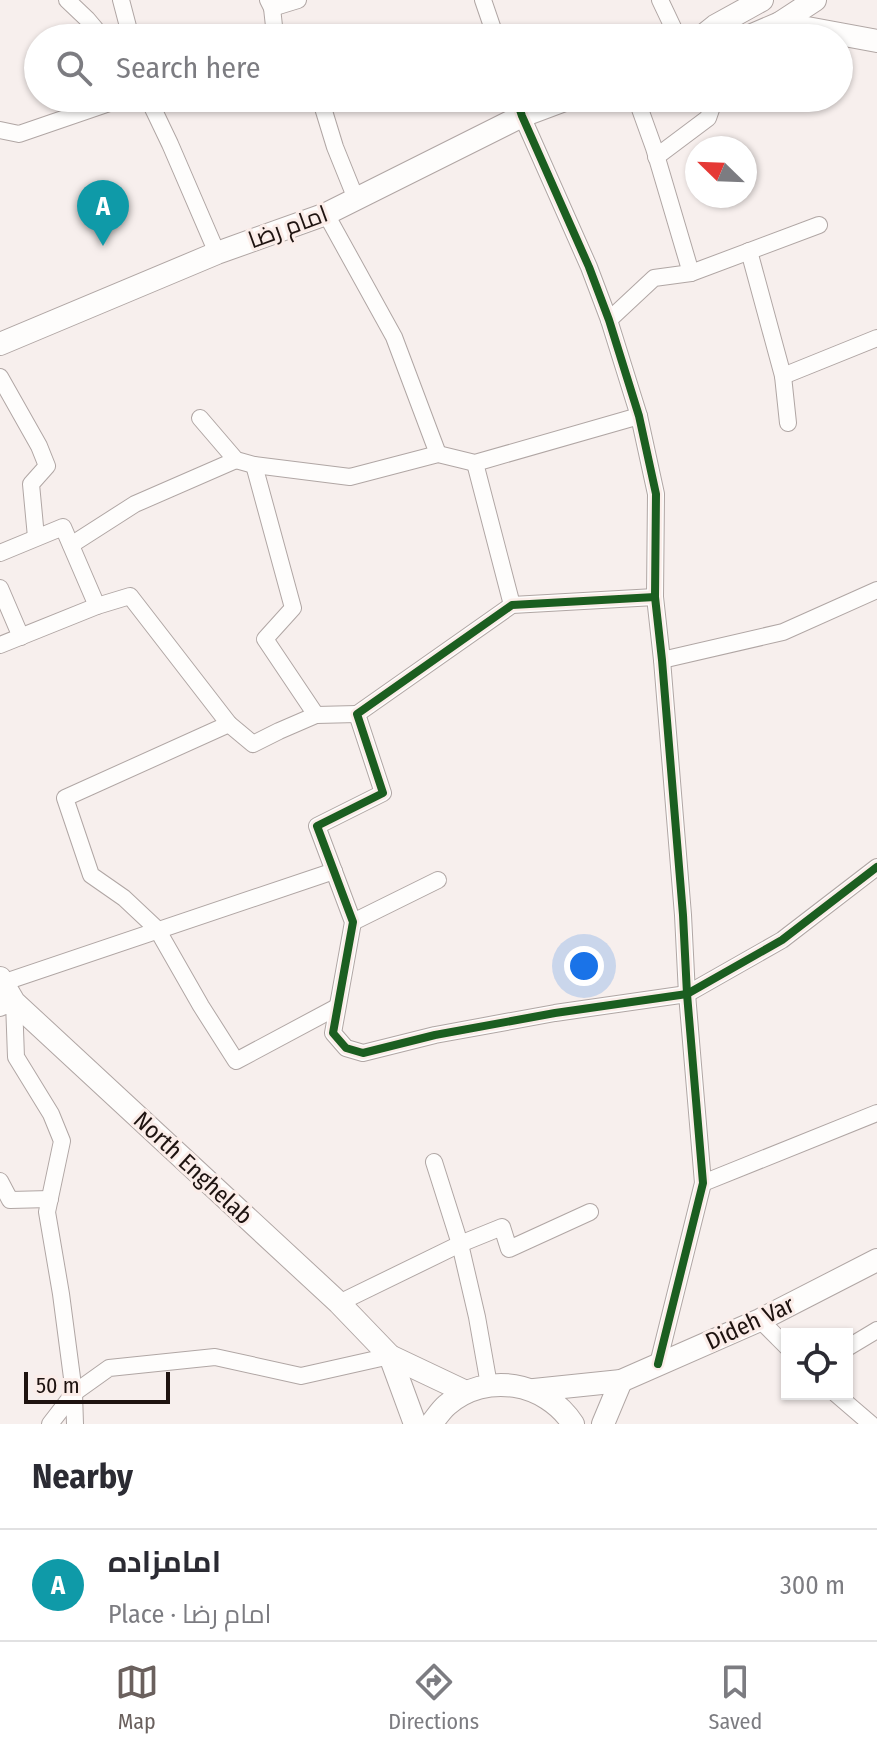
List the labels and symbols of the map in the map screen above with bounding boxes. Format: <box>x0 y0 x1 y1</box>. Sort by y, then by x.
north arrow <box>685 136 757 208</box>
pin: A <box>77 180 129 246</box>
street label: امام رضا <box>244 200 332 256</box>
your location <box>564 946 604 986</box>
street label: North Enghelab <box>128 1106 258 1230</box>
street label: Dideh Var <box>701 1290 799 1356</box>
scale bar <box>24 1368 170 1404</box>

